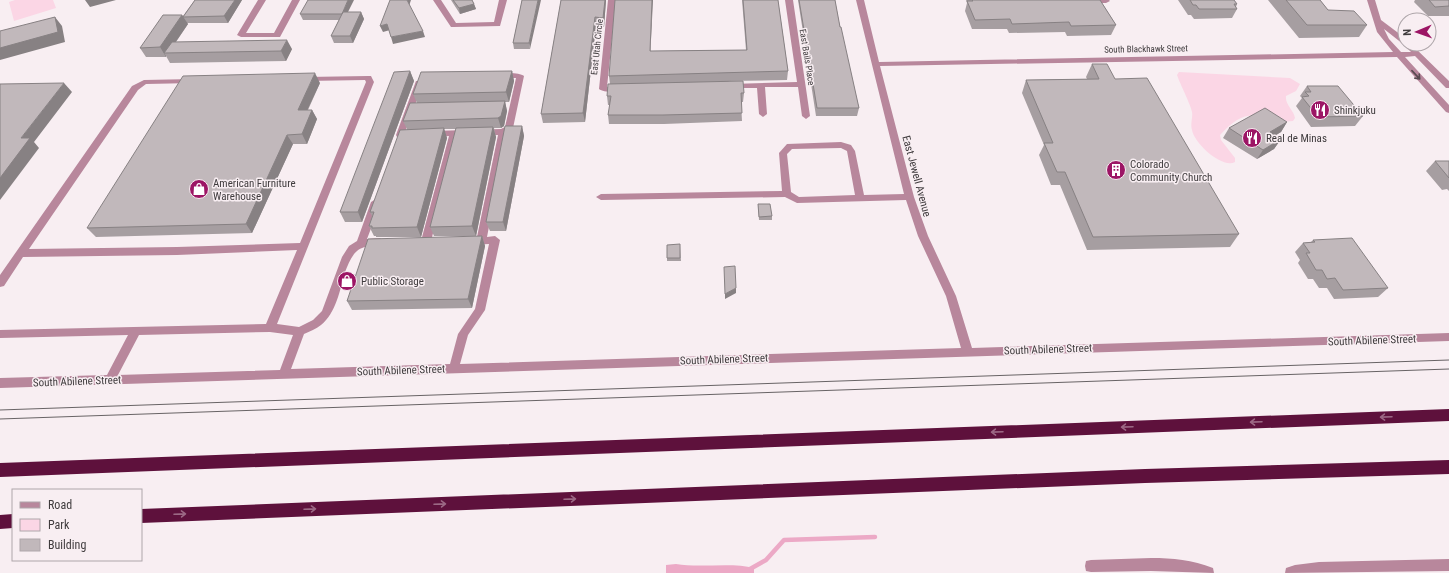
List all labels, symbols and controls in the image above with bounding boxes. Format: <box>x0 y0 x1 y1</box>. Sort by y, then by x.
north arrow <box>1397 12 1437 52</box>
street label: East Utah Circle <box>589 18 605 76</box>
street label: East Bails Place <box>798 28 816 86</box>
text: N <box>1401 28 1414 36</box>
street label: South Blackhawk Street <box>1104 43 1188 55</box>
one-way arrow <box>1411 70 1421 80</box>
restaurant icon: Shinkjuku <box>1309 99 1331 121</box>
place label: Shinkjuku <box>1334 104 1376 117</box>
restaurant icon: Real de Minas <box>1241 127 1263 149</box>
place label: Real de Minas <box>1266 132 1327 145</box>
street label: East Jewell Avenue <box>899 134 934 218</box>
place label: Colorado Community Church <box>1130 158 1212 184</box>
building icon: Colorado Community Church <box>1105 159 1127 181</box>
place label: American Furniture Warehouse <box>213 177 296 203</box>
shop icon: American Furniture Warehouse <box>188 178 210 200</box>
shop icon: Public Storage <box>336 270 358 292</box>
place label: Public Storage <box>361 275 424 288</box>
street label: South Abilene Street <box>1328 332 1416 349</box>
street label: South Abilene Street <box>1004 341 1092 358</box>
street label: South Abilene Street <box>680 351 768 368</box>
street label: South Abilene Street <box>357 362 445 379</box>
street label: South Abilene Street <box>33 373 121 390</box>
one-way arrow <box>1380 414 1393 421</box>
one-way arrow <box>1250 418 1263 426</box>
one-way arrow <box>1121 423 1134 431</box>
one-way arrow <box>991 428 1004 436</box>
legend <box>12 489 142 561</box>
one-way arrow <box>563 495 576 503</box>
text: Road <box>48 498 72 512</box>
one-way arrow <box>433 500 446 508</box>
one-way arrow <box>303 505 316 513</box>
one-way arrow <box>173 511 186 518</box>
text: Park <box>48 518 70 532</box>
text: Building <box>48 538 86 552</box>

